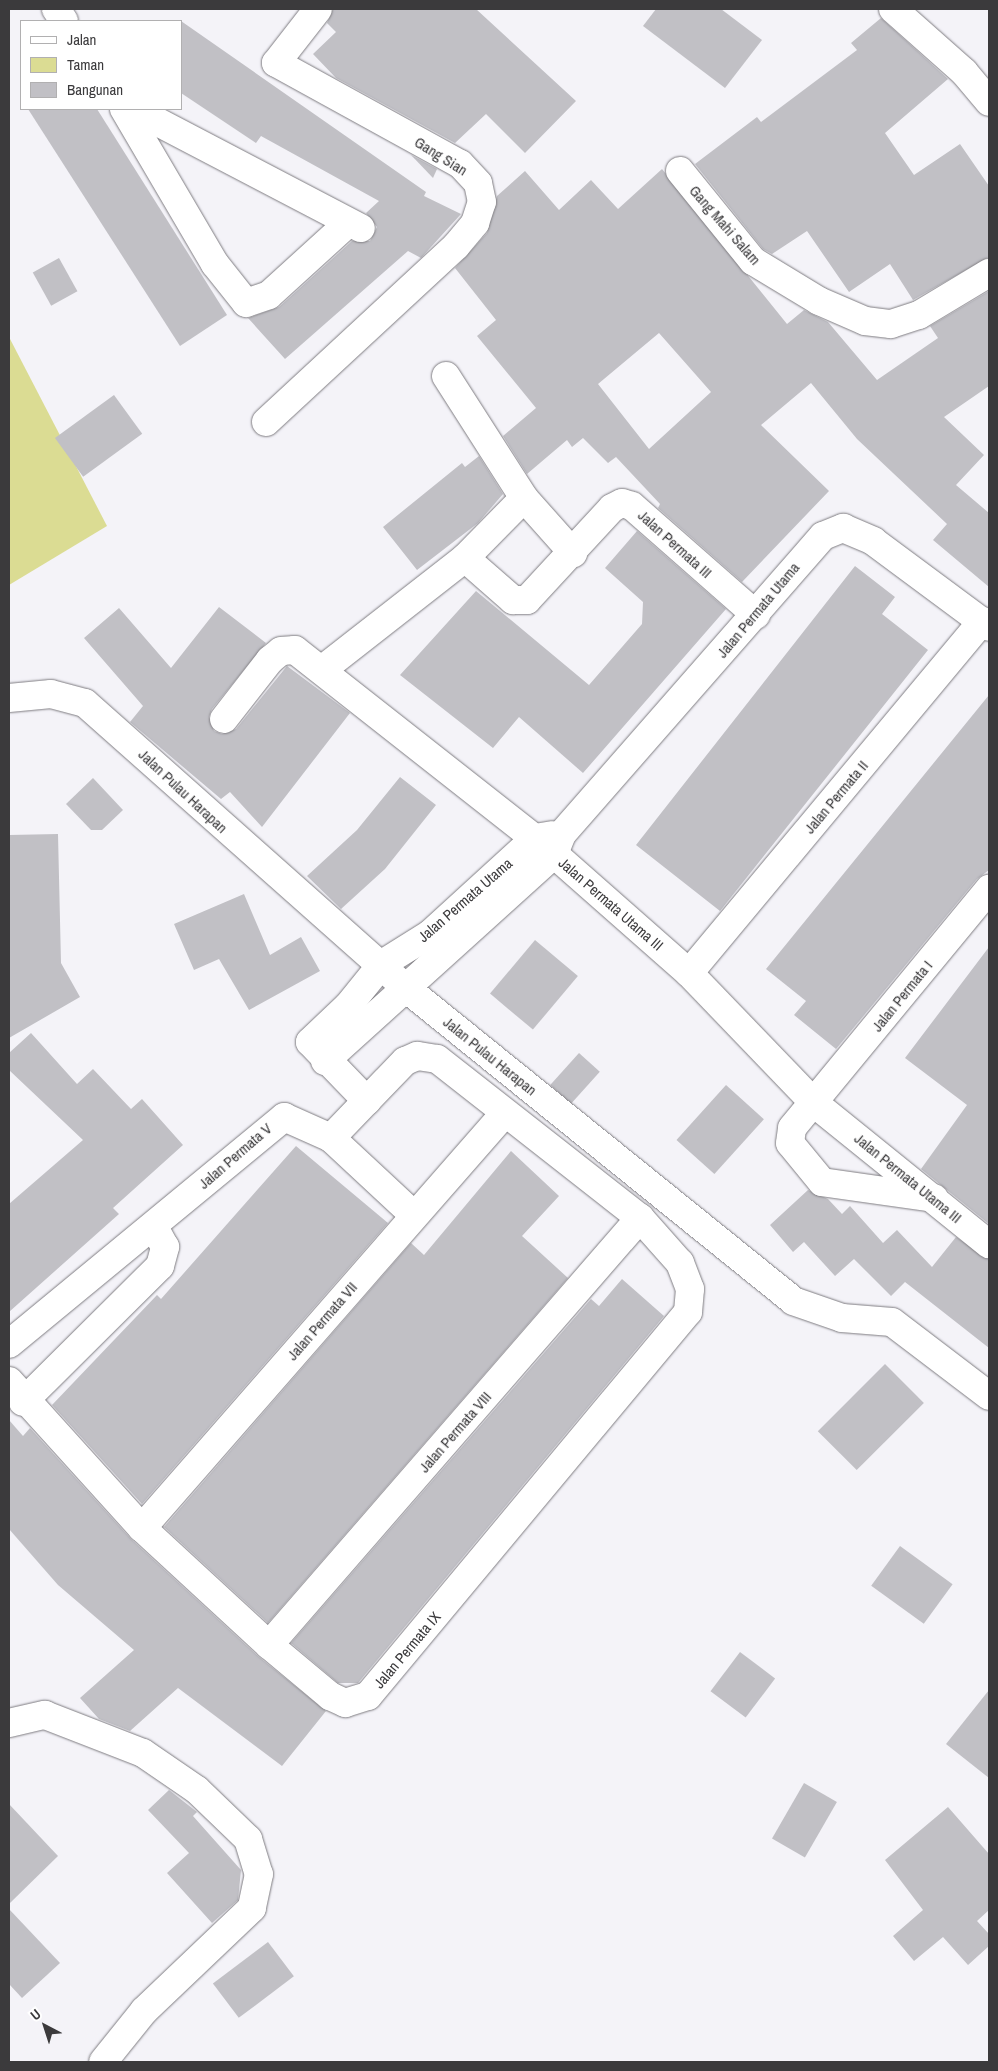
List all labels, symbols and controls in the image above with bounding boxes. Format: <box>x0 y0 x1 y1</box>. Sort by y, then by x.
legend <box>20 20 182 110</box>
text: Jalan <box>67 29 96 50</box>
text: Taman <box>67 54 104 75</box>
text: Bangunan <box>67 79 123 100</box>
street label: Gang Sian <box>411 133 471 179</box>
street label: Gang Mahi Salam <box>686 182 764 268</box>
street label: Jalan Permata III <box>634 506 716 582</box>
street label: Jalan Permata Utama <box>713 559 803 661</box>
street label: Jalan Pulau Harapan <box>135 745 231 837</box>
street label: Jalan Permata II <box>800 757 872 837</box>
street label: Jalan Permata Utama <box>414 854 516 946</box>
street label: Jalan Permata Utama III <box>555 854 667 954</box>
street label: Jalan Permata I <box>868 957 936 1035</box>
street label: Jalan Pulau Harapan <box>440 1013 540 1099</box>
street label: Jalan Permata V <box>195 1119 275 1193</box>
street label: Jalan Permata Utama III <box>851 1129 965 1227</box>
street label: Jalan Permata VII <box>283 1278 361 1364</box>
street label: Jalan Permata VIII <box>415 1388 495 1476</box>
street label: Jalan Permata IX <box>370 1608 444 1692</box>
north arrow <box>20 2001 70 2051</box>
text: U <box>26 2005 44 2024</box>

